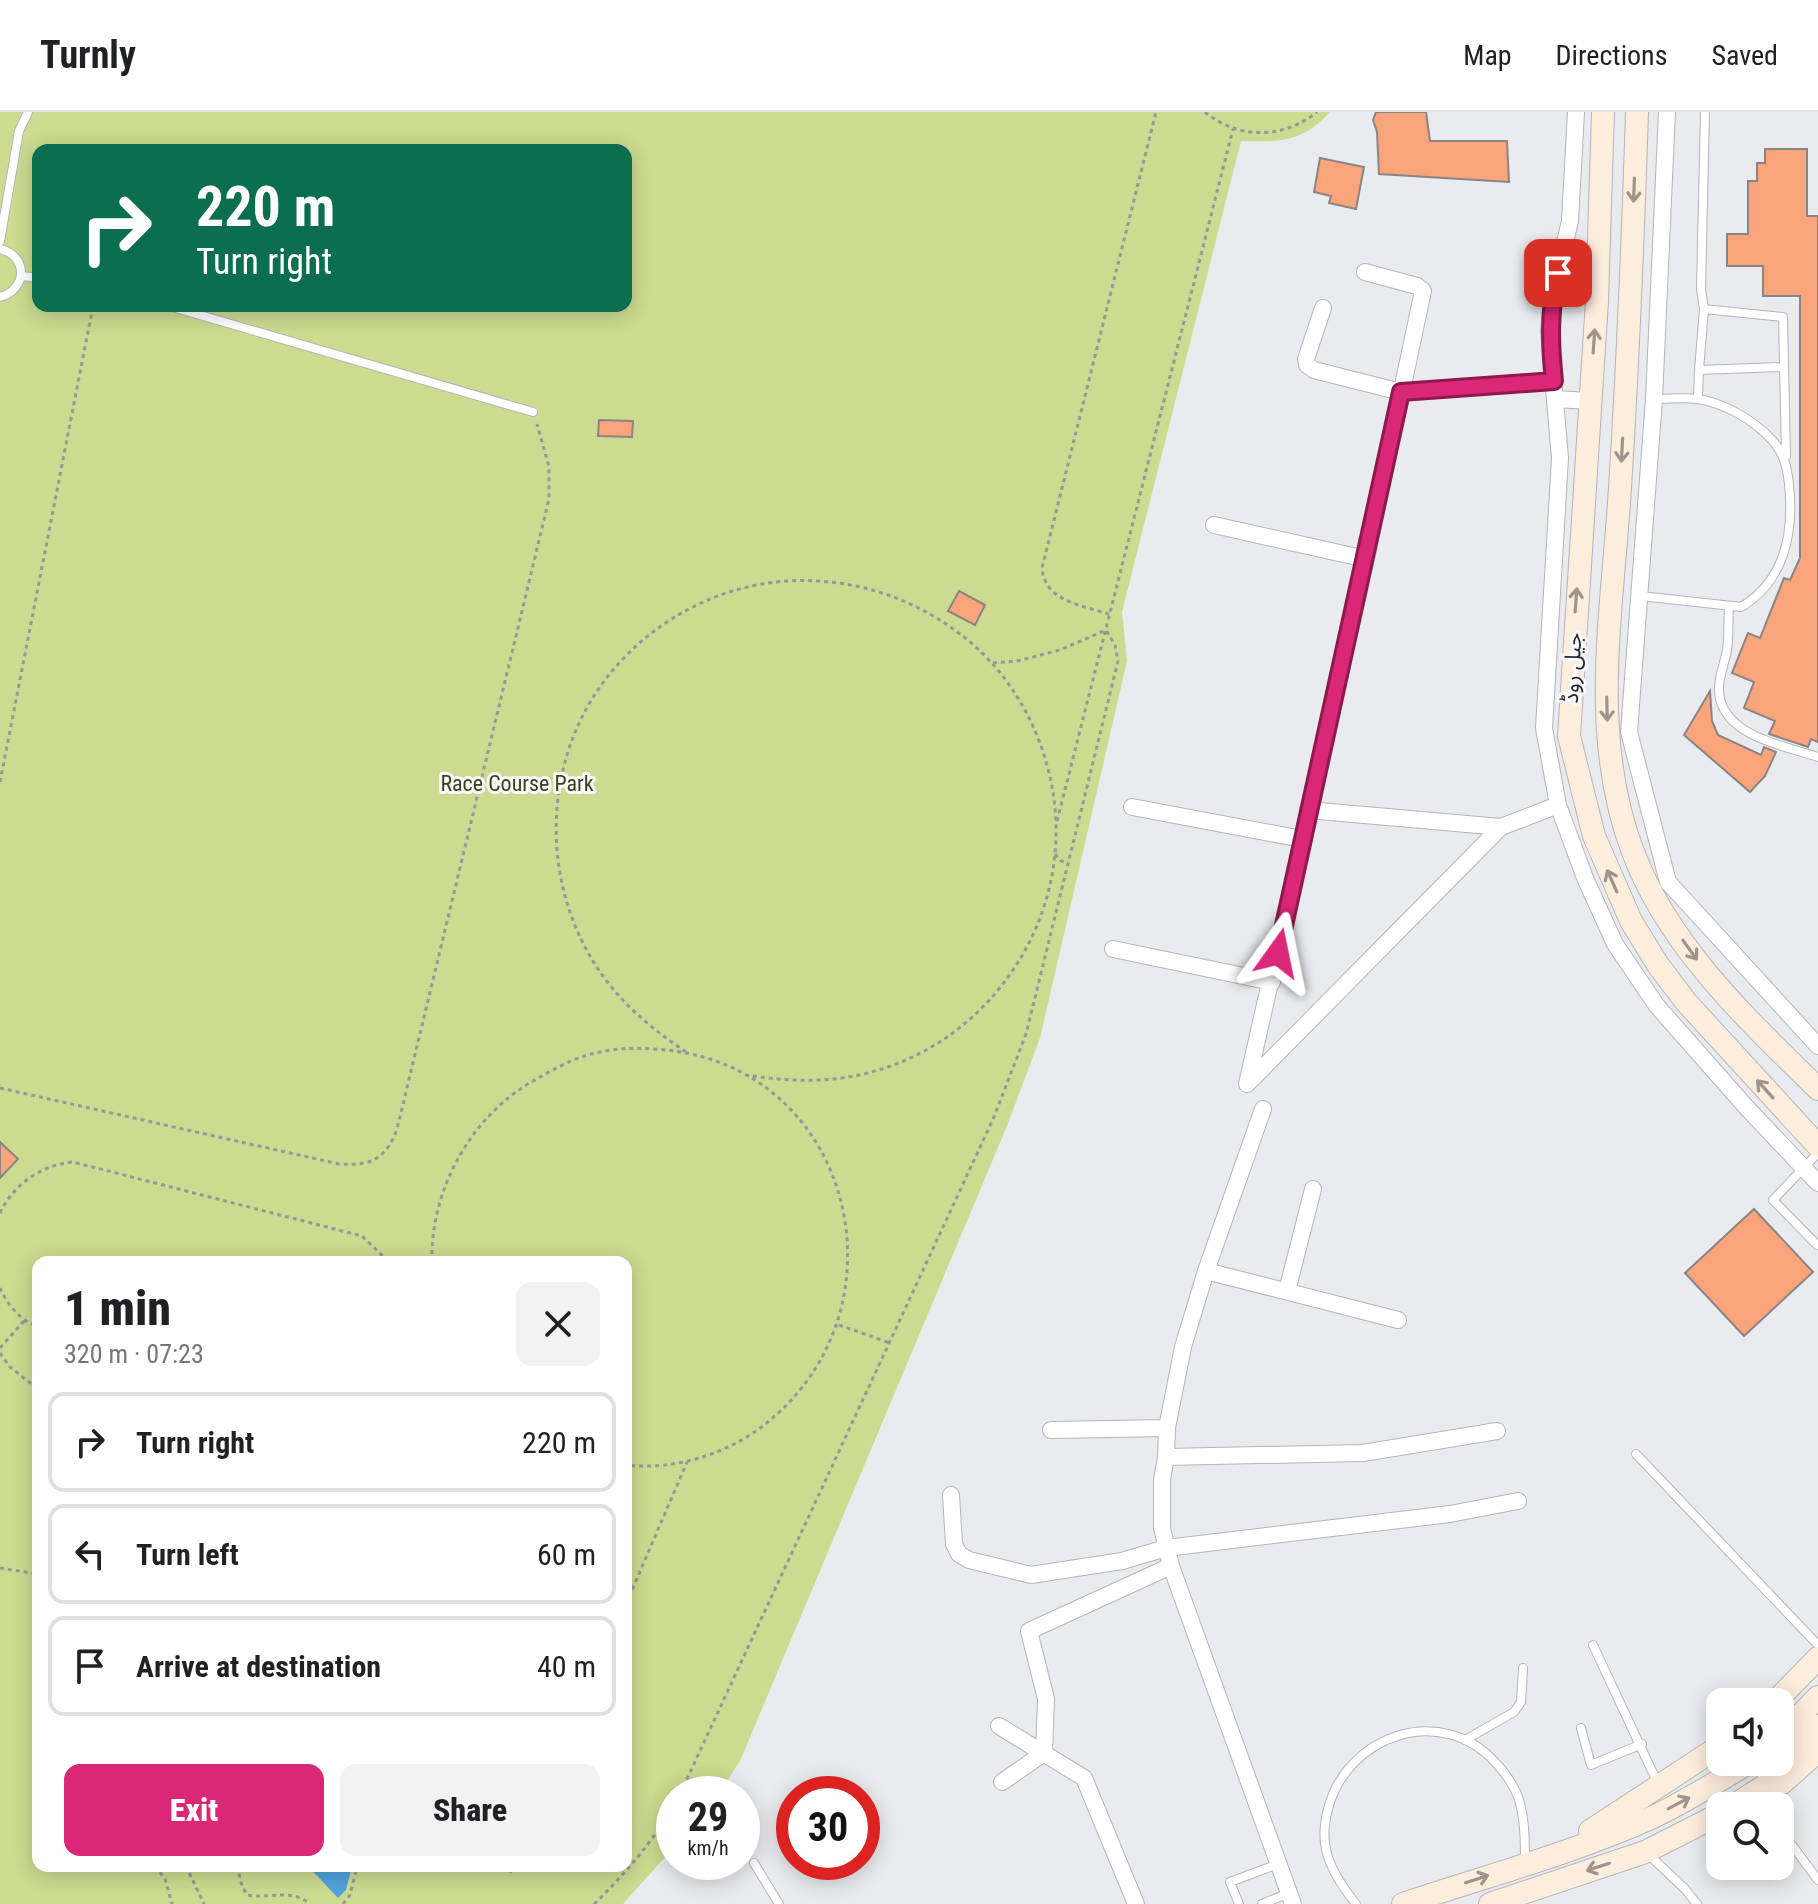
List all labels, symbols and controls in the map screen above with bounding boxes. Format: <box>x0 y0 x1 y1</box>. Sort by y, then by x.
text: Turnly <box>40 33 136 77</box>
text: Map <box>1463 39 1512 72</box>
text: Directions <box>1556 39 1667 72</box>
text: Saved <box>1711 39 1778 72</box>
text: 220 m <box>196 174 335 240</box>
icon: right <box>64 176 168 280</box>
one-way arrow <box>1627 176 1642 203</box>
pin <box>1524 239 1592 307</box>
text: Turn right <box>196 241 332 283</box>
icon: arrive <box>1536 251 1580 295</box>
one-way arrow <box>1587 328 1602 355</box>
one-way arrow <box>1614 436 1629 463</box>
one-way arrow <box>1569 587 1584 614</box>
street label: جیل روڈ <box>1558 632 1587 704</box>
one-way arrow <box>1600 695 1615 722</box>
park label: Race Course Park <box>440 771 594 796</box>
one-way arrow <box>1604 869 1619 893</box>
position arrow <box>1236 911 1320 995</box>
one-way arrow <box>1681 939 1698 961</box>
one-way arrow <box>1757 1079 1775 1099</box>
text: 1 min <box>64 1280 171 1337</box>
button: close <box>516 1282 600 1366</box>
text: 320 m · 07:23 <box>64 1339 204 1369</box>
icon: right <box>68 1420 112 1464</box>
text: Turn right <box>136 1425 254 1460</box>
text: 220 m <box>522 1425 596 1460</box>
icon: left <box>68 1532 112 1576</box>
text: Turn left <box>136 1537 239 1572</box>
text: 60 m <box>537 1537 596 1572</box>
icon: arrive <box>68 1644 112 1688</box>
text: Arrive at destination <box>136 1649 381 1684</box>
text: 40 m <box>537 1649 596 1684</box>
map controls <box>1706 1688 1794 1880</box>
button: sound <box>1706 1688 1794 1776</box>
button: Exit <box>64 1764 324 1856</box>
button: Share <box>340 1764 600 1856</box>
speed limit sign: 30 <box>776 1776 880 1880</box>
button: search <box>1706 1792 1794 1880</box>
text: 29 <box>688 1794 728 1841</box>
one-way arrow <box>1667 1795 1691 1811</box>
text: km/h <box>687 1836 729 1860</box>
one-way arrow <box>1585 1861 1610 1876</box>
one-way arrow <box>1465 1871 1490 1886</box>

